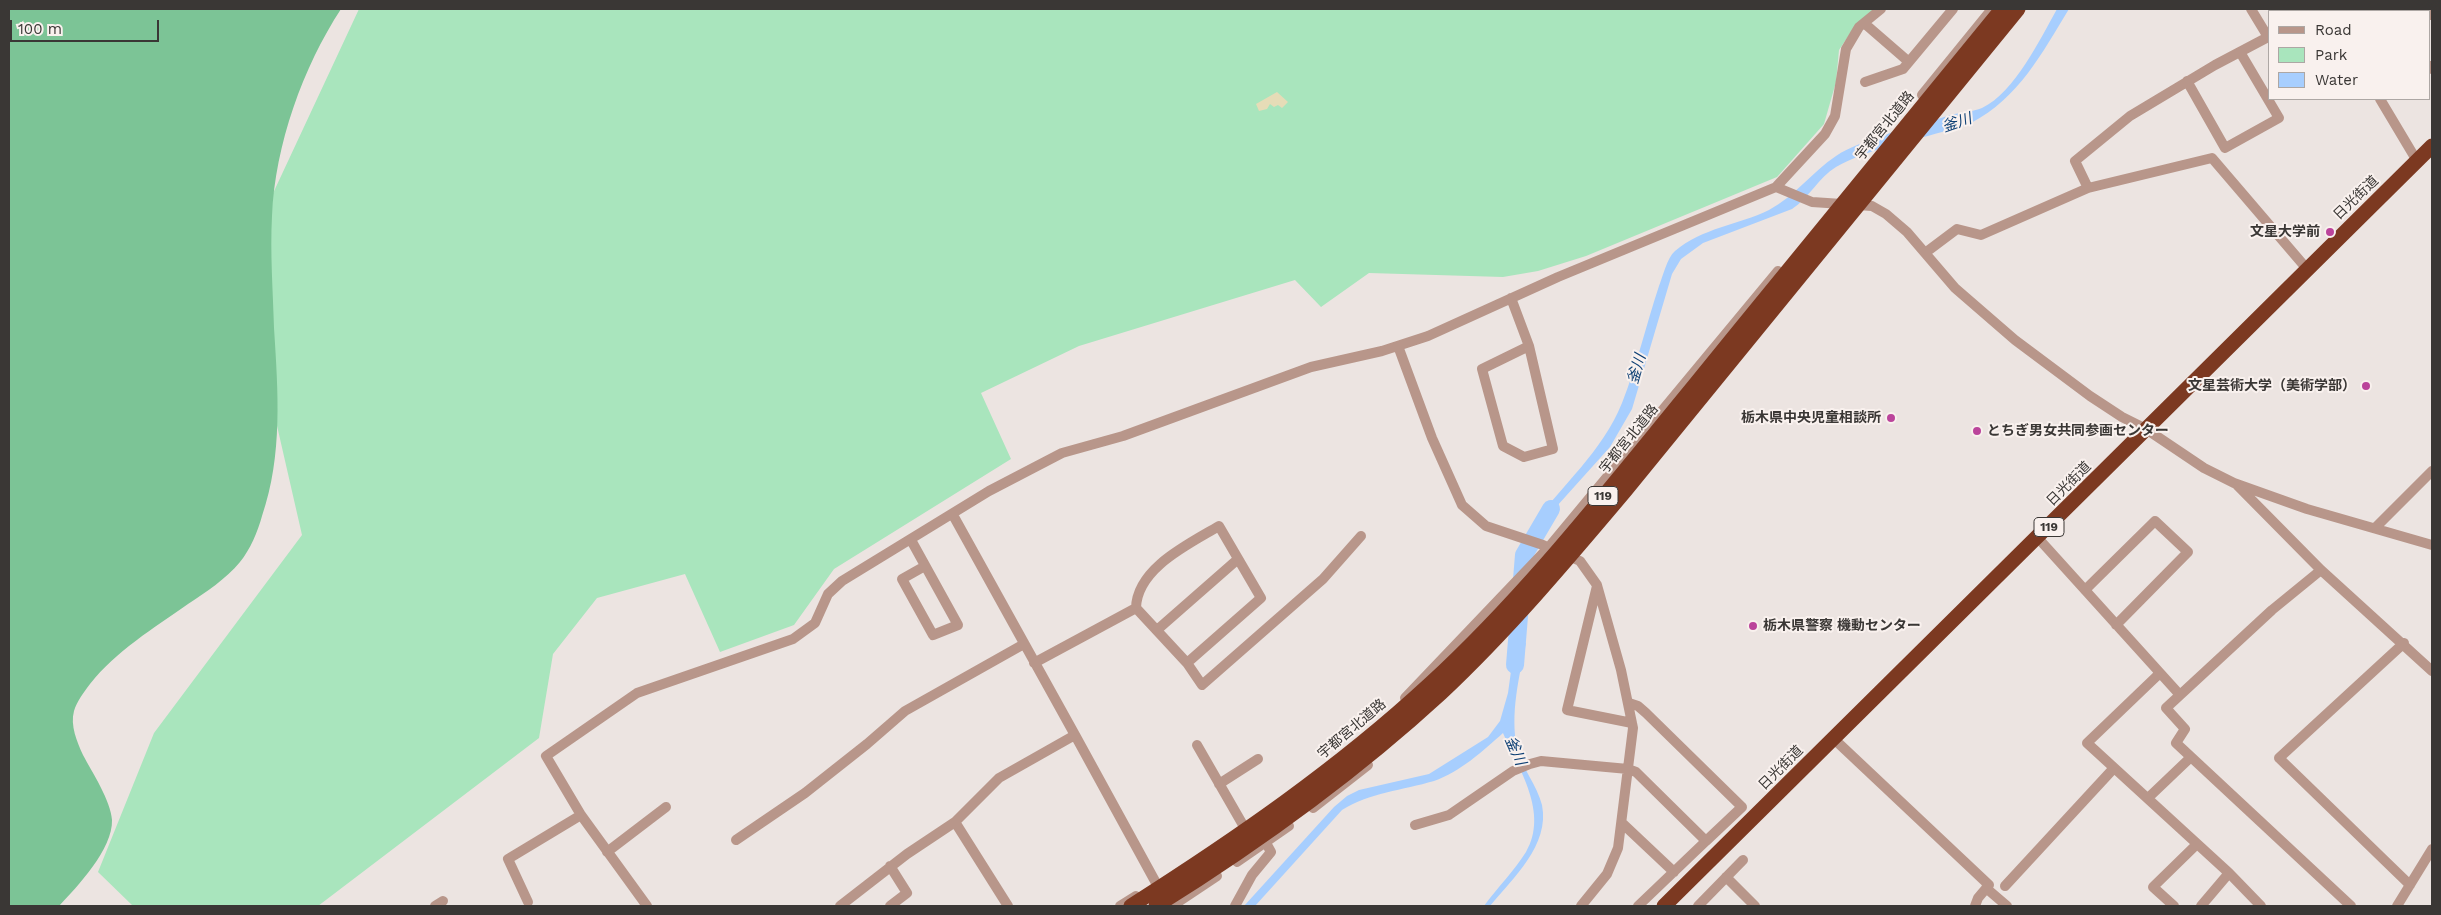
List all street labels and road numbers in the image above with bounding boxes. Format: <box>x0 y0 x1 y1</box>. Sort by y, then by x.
street label: 宇都宮北道路 <box>1852 88 1918 164</box>
street label: 日光街道 <box>2330 173 2382 223</box>
street label: 宇都宮北道路 <box>1596 401 1662 477</box>
street label: 日光街道 <box>2043 458 2095 510</box>
road number: 119 <box>1588 486 1618 506</box>
road number: 119 <box>2034 518 2064 536</box>
street label: 宇都宮北道路 <box>1314 696 1390 762</box>
street label: 日光街道 <box>1755 742 1807 794</box>

